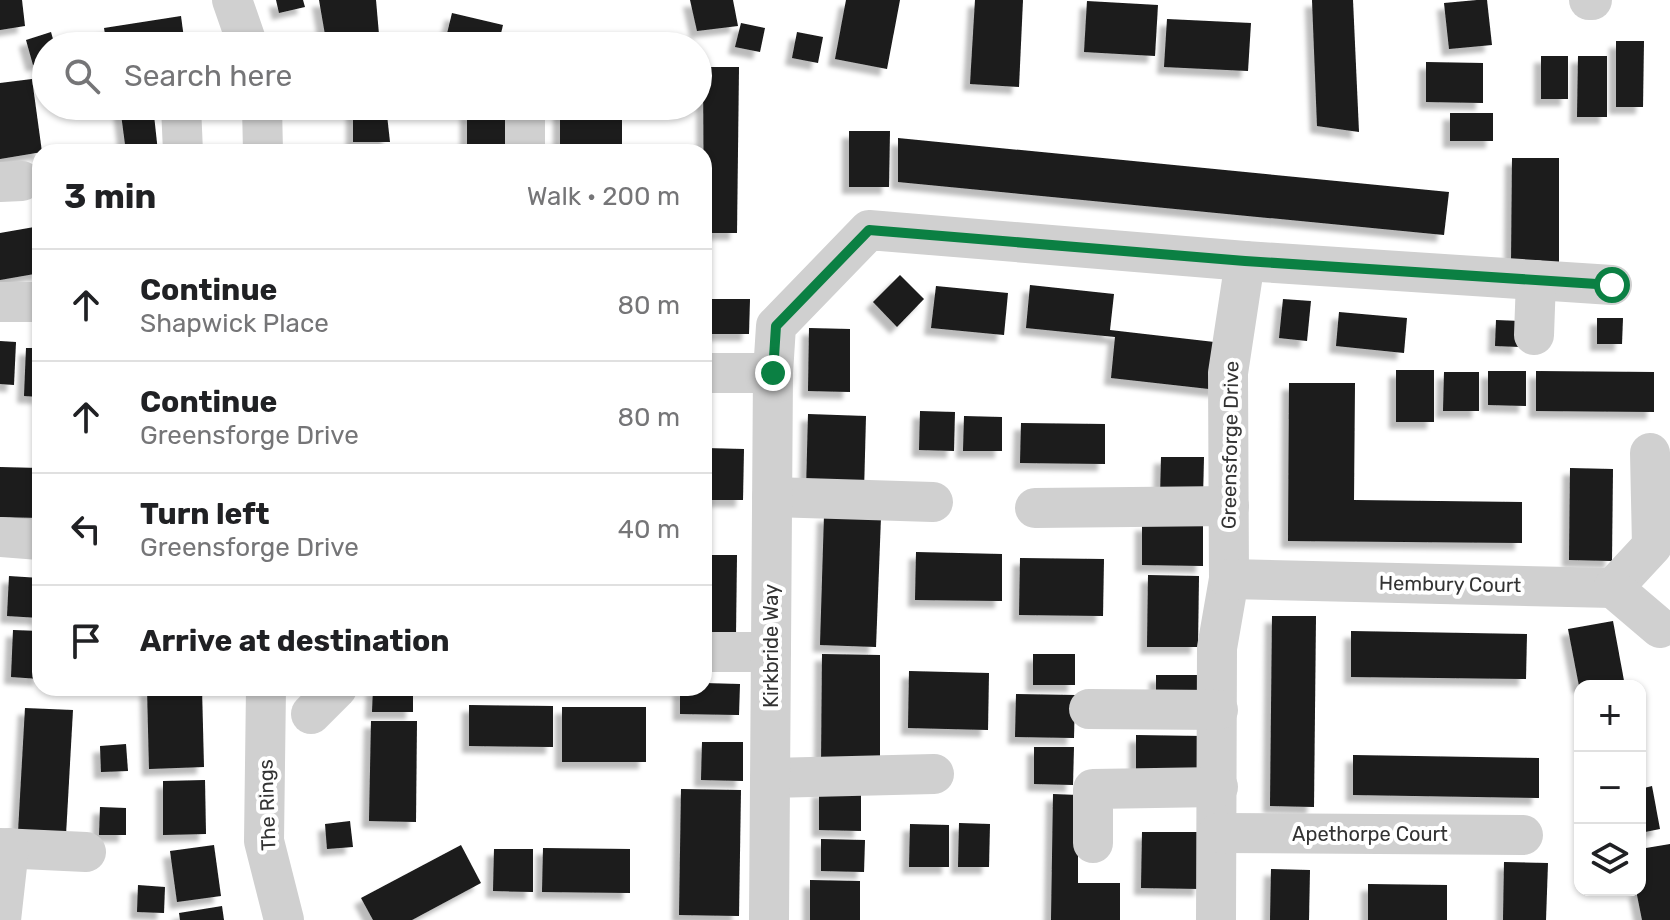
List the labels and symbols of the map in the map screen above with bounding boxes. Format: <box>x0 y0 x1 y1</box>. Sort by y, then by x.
route start <box>1594 267 1630 303</box>
route end <box>755 355 791 391</box>
street label: Greensforge Drive <box>1217 361 1243 529</box>
street label: Hembury Court <box>1379 571 1522 597</box>
street label: Kirkbride Way <box>759 584 783 708</box>
street label: The Rings <box>253 759 281 851</box>
street label: Apethorpe Court <box>1292 822 1448 846</box>

